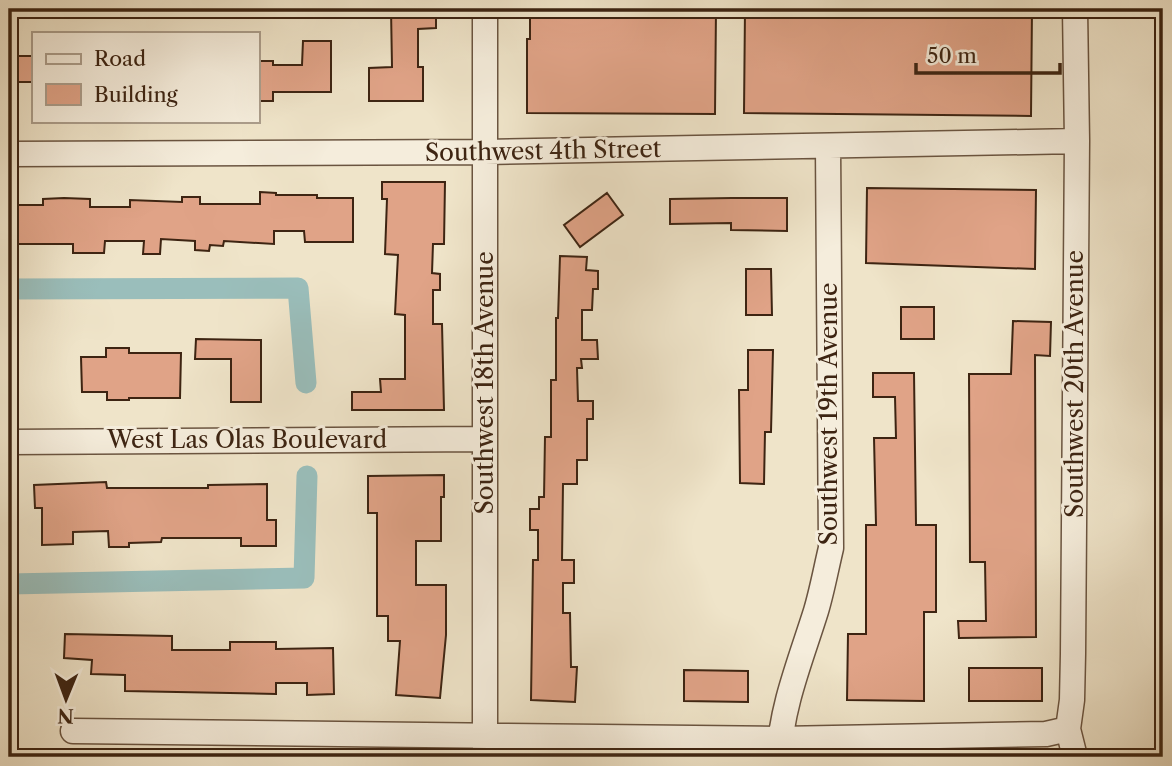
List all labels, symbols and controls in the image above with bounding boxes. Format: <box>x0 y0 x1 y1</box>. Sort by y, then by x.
legend <box>32 32 259 122</box>
scale bar <box>916 32 1060 76</box>
text: 50 m <box>927 43 977 68</box>
text: Road <box>94 46 146 71</box>
text: Building <box>94 82 179 107</box>
street label: Southwest 4th Street <box>425 134 662 167</box>
street label: Southwest 20th Avenue <box>1060 250 1089 518</box>
street label: Southwest 18th Avenue <box>470 251 499 515</box>
street label: Southwest 19th Avenue <box>814 282 843 546</box>
street label: West Las Olas Boulevard <box>106 425 387 454</box>
north arrow <box>32 664 102 734</box>
text: N <box>57 704 74 727</box>

